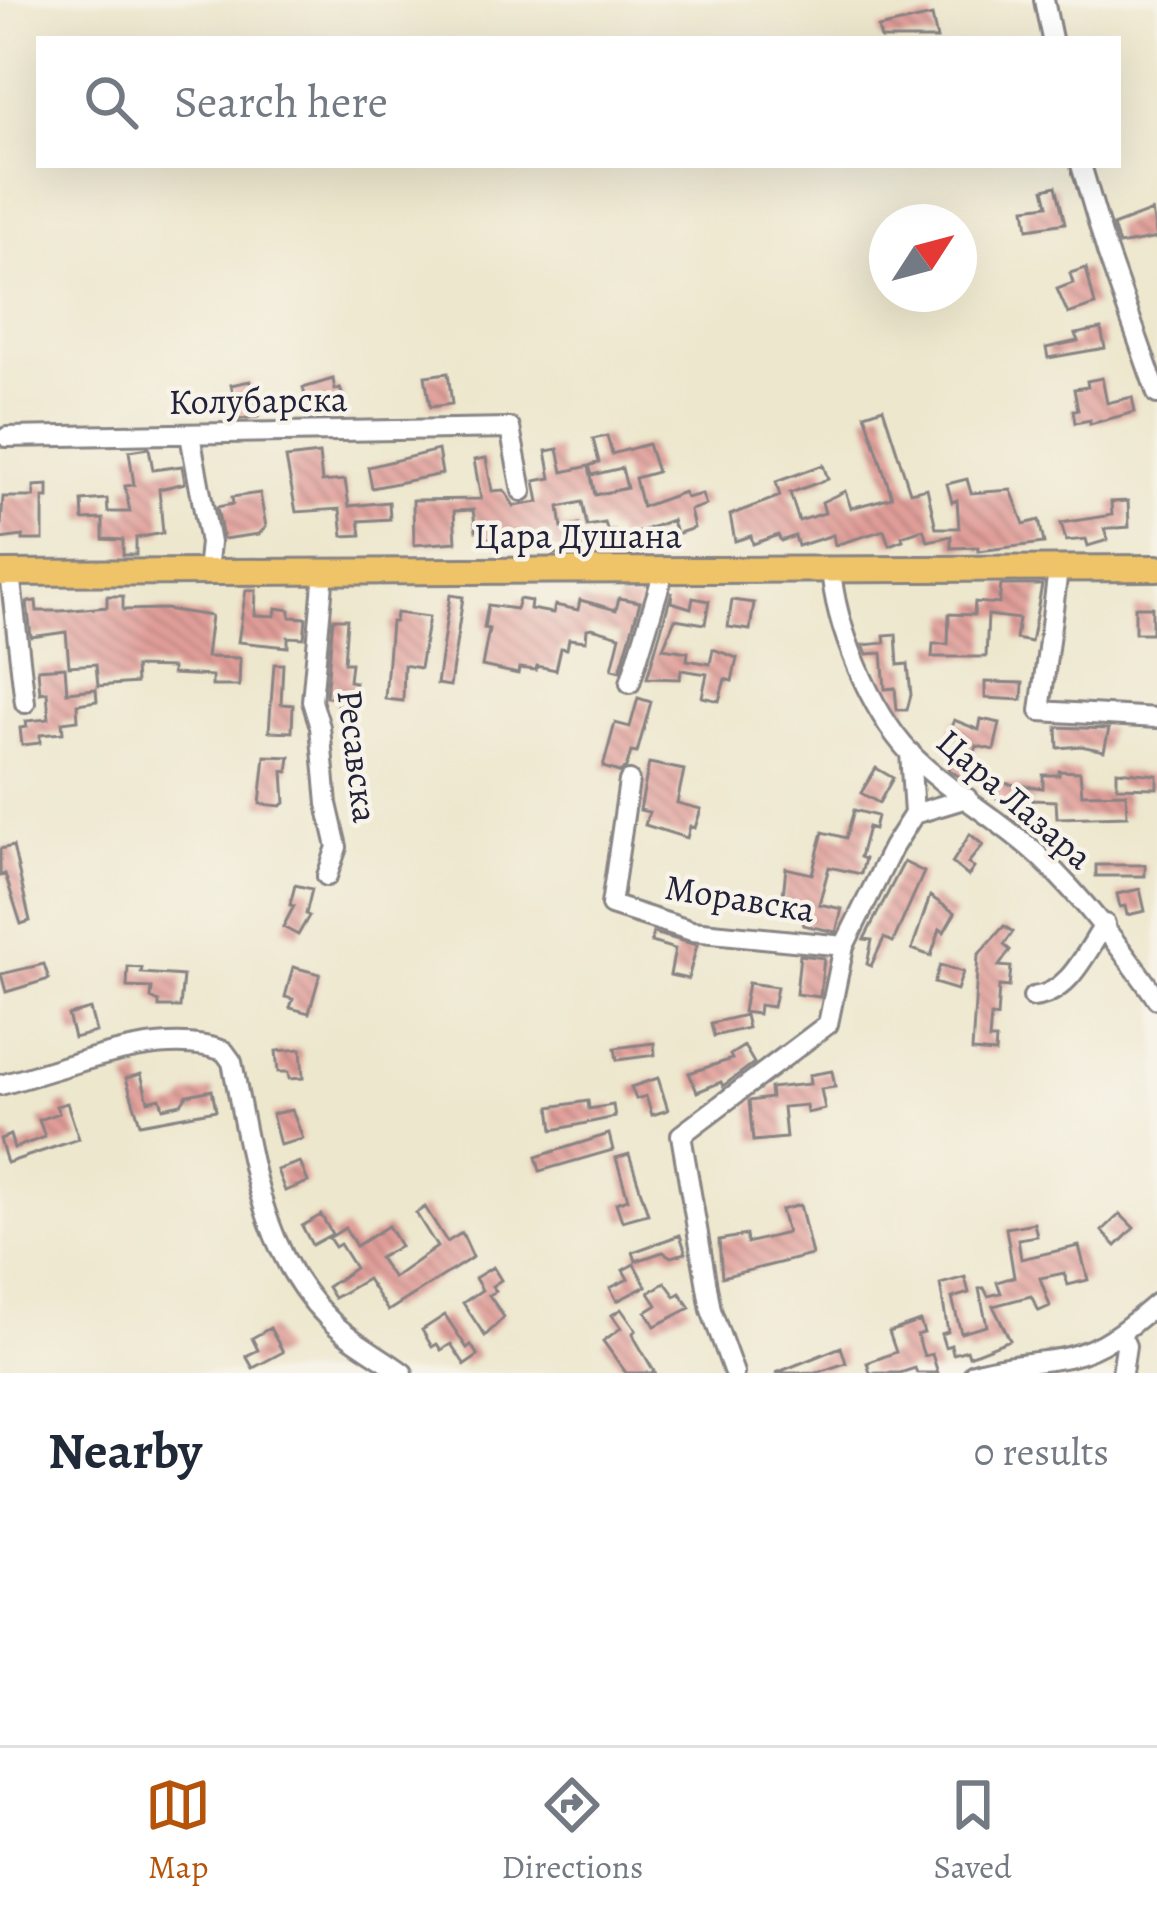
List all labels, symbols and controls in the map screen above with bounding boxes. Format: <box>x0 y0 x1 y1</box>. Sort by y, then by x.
search box <box>36 36 1121 168</box>
icon: search <box>78 69 144 135</box>
text: Search here <box>174 71 388 133</box>
north arrow <box>869 204 977 312</box>
street label: Колубарска <box>168 374 348 426</box>
street label: Цара Душана <box>474 511 682 560</box>
street label: Ресавска <box>326 687 391 826</box>
street label: Цара Лазара <box>927 718 1104 881</box>
street label: Моравска <box>662 862 819 934</box>
text: Nearby <box>48 1416 202 1486</box>
text: 0 results <box>974 1425 1109 1478</box>
tab: Map <box>145 1772 211 1889</box>
tab: Directions <box>502 1772 643 1889</box>
tab: Saved <box>934 1772 1012 1889</box>

